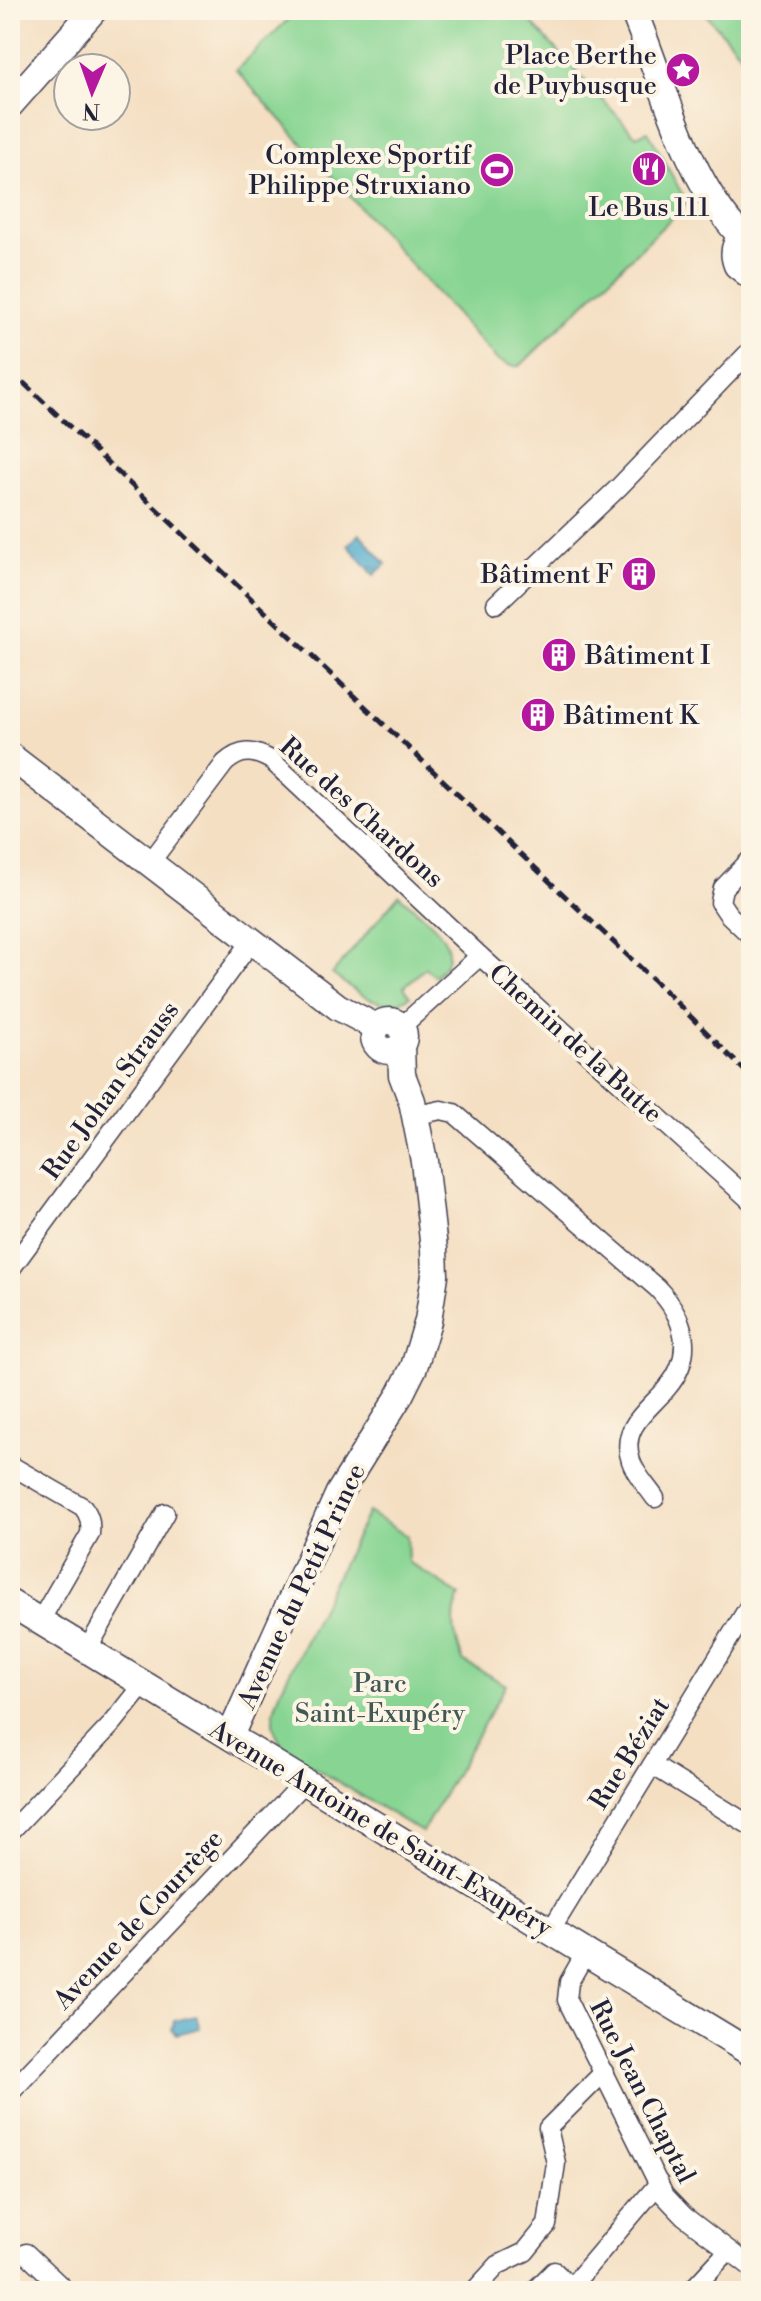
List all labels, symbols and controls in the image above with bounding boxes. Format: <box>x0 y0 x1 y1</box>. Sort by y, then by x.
place label: Place Berthe de Puybusque <box>493 40 657 102</box>
place icon: Place Berthe de Puybusque <box>664 51 702 89</box>
north arrow <box>52 52 132 132</box>
text: N <box>82 97 101 124</box>
place label: Complexe Sportif Philippe Struxiano <box>248 140 473 202</box>
restaurant icon: Le Bus 111 <box>630 150 668 188</box>
sports icon: Complexe Sportif Philippe Struxiano <box>478 151 516 189</box>
place label: Le Bus 111 <box>589 192 709 224</box>
building icon: Bâtiment F <box>620 555 658 593</box>
place label: Bâtiment F <box>480 559 613 591</box>
building icon: Bâtiment I <box>540 636 578 674</box>
place label: Bâtiment I <box>584 640 710 672</box>
building icon: Bâtiment K <box>519 696 557 734</box>
place label: Bâtiment K <box>563 700 700 732</box>
street label: Rue des Chardons <box>273 731 450 895</box>
street label: Chemin de la Butte <box>482 957 669 1130</box>
street label: Rue Johan Strauss <box>35 995 186 1186</box>
street label: Avenue du Petit Prince <box>231 1459 373 1715</box>
park label: Parc Saint-Exupéry <box>295 1668 466 1730</box>
street label: Rue Béziat <box>583 1692 677 1815</box>
street label: Avenue Antoine de Saint-Exupéry <box>202 1713 558 1944</box>
street label: Avenue de Courrège <box>47 1823 230 2017</box>
street label: Rue Jean Chaptal <box>582 1994 702 2189</box>

